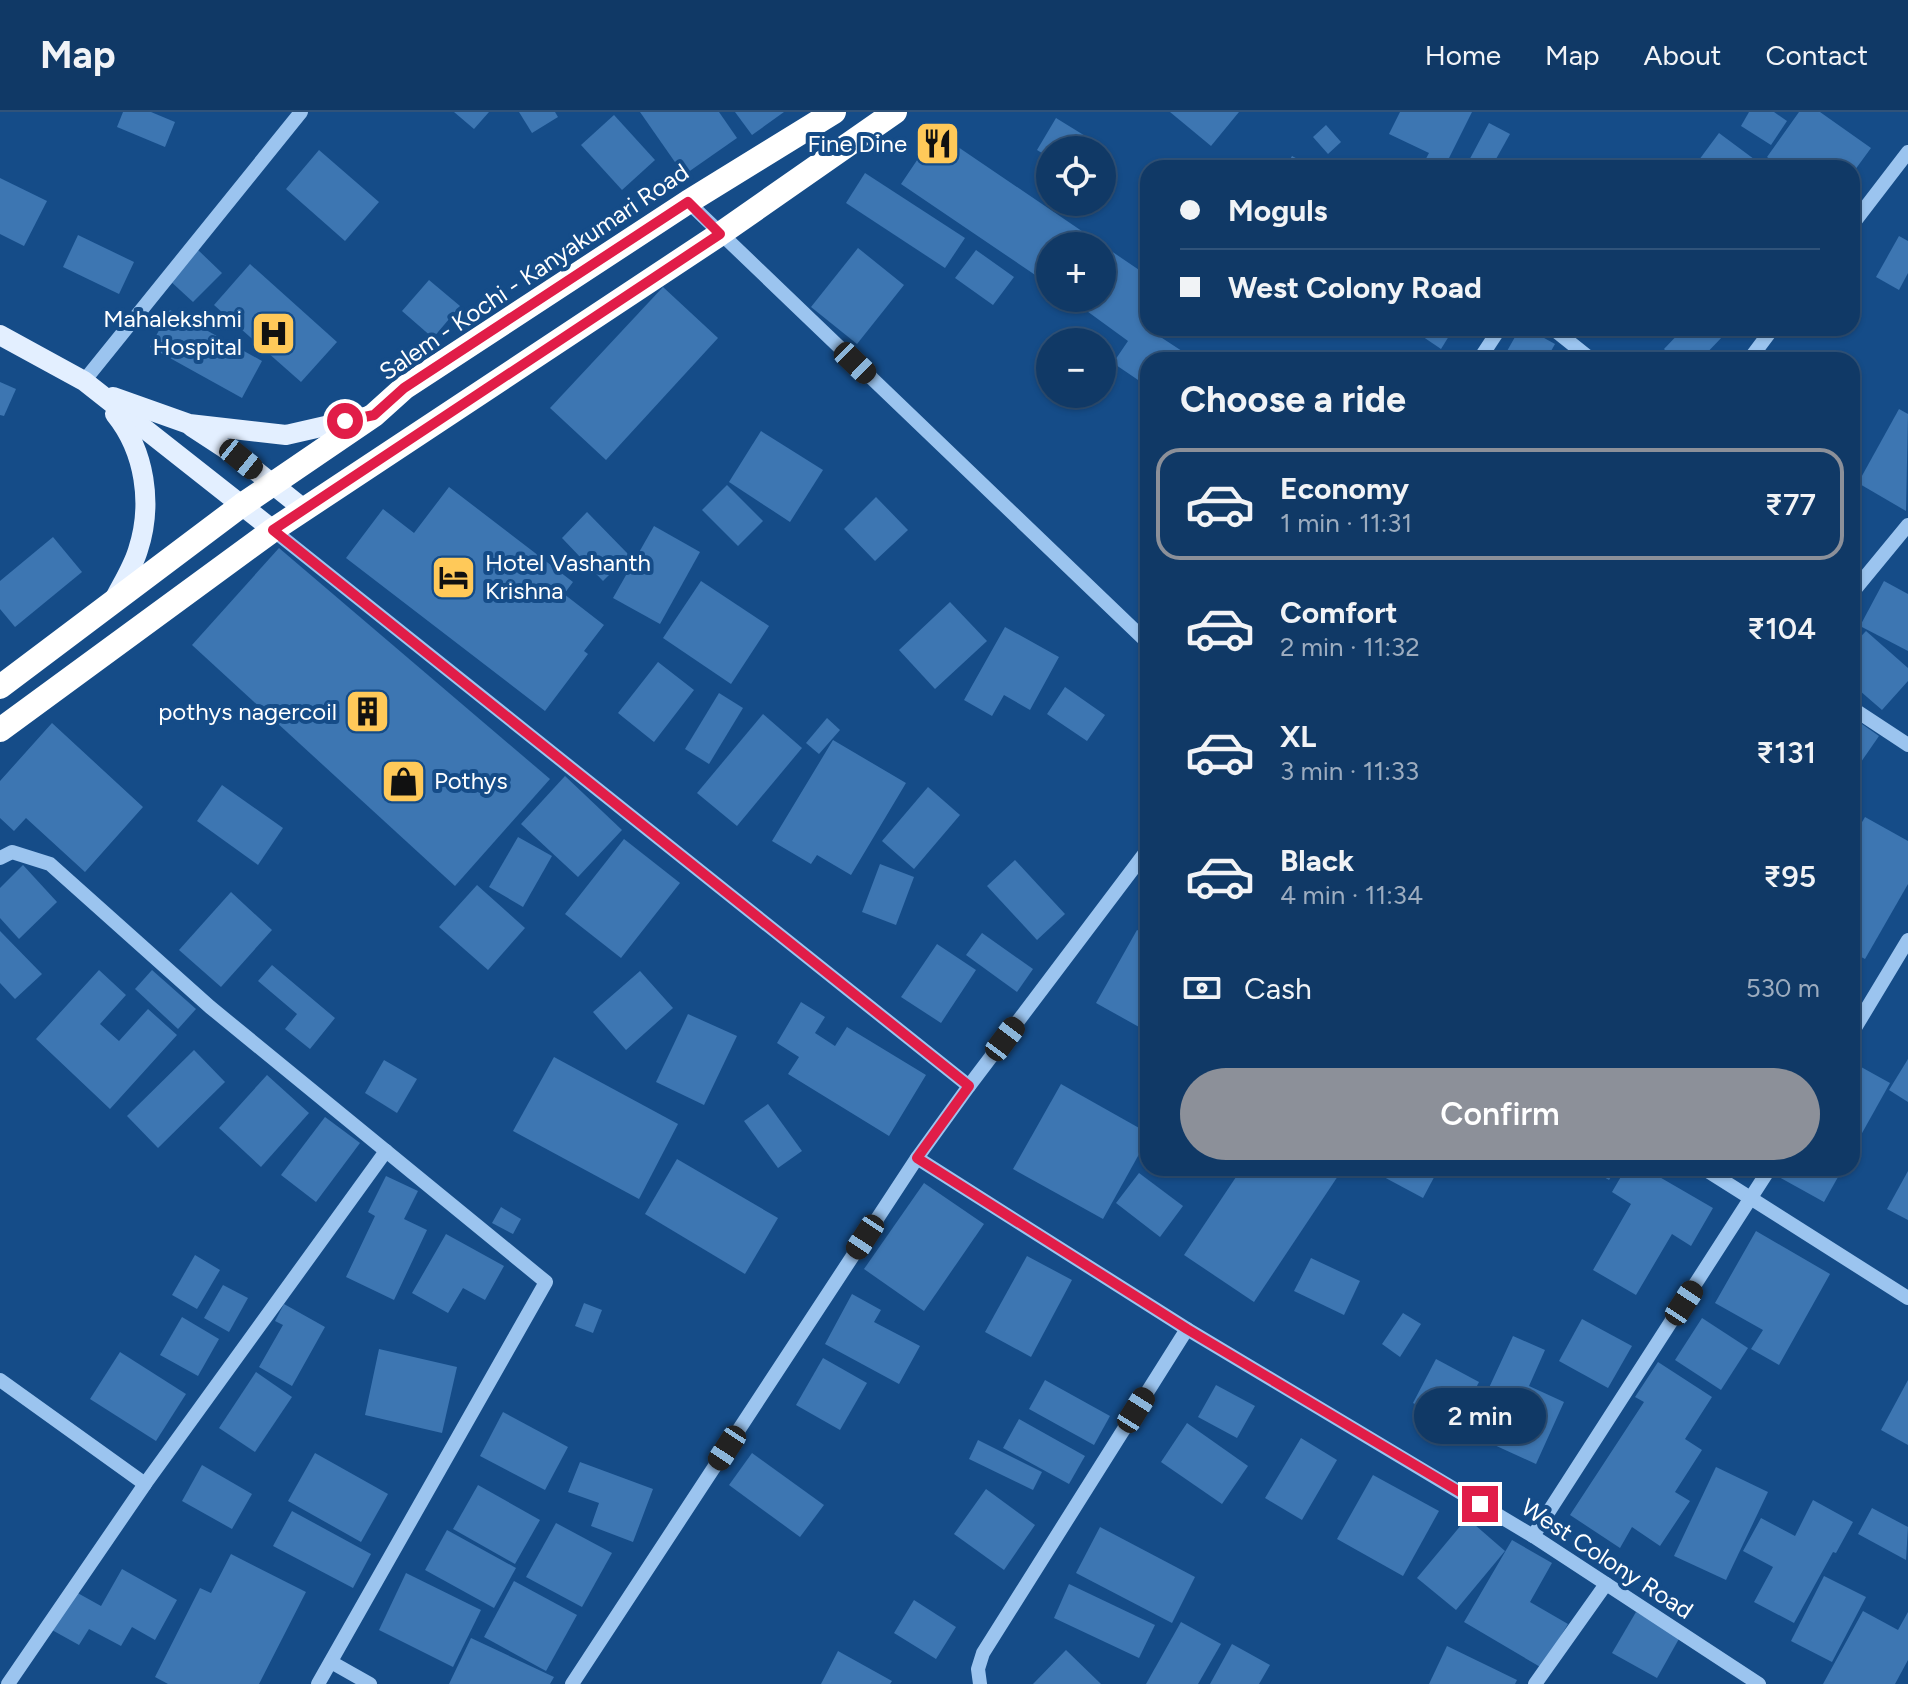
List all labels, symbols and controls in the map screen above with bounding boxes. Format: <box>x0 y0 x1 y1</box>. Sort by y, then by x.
text: Map <box>40 32 116 78</box>
text: Home <box>1425 38 1501 72</box>
text: Map <box>1545 38 1600 72</box>
text: About <box>1644 38 1721 72</box>
text: Contact <box>1765 38 1868 72</box>
restaurant icon: Fine Dine <box>914 120 962 168</box>
place label: Fine Dine <box>807 129 907 158</box>
map controls <box>1036 136 1116 408</box>
button: locate <box>1036 136 1116 216</box>
street label: Salem - Kochi - Kanyakumari Road <box>374 157 694 386</box>
text: Moguls <box>1228 192 1328 229</box>
button: + <box>1036 232 1116 312</box>
text: West Colony Road <box>1228 269 1482 306</box>
place label: Mahalekshmi Hospital <box>103 304 242 361</box>
hospital icon: Mahalekshmi Hospital <box>249 309 297 357</box>
button: − <box>1036 328 1116 408</box>
car <box>829 338 881 388</box>
text: Choose a ride <box>1180 378 1406 421</box>
route start <box>327 403 363 439</box>
car <box>215 435 267 483</box>
icon: car <box>1184 468 1256 540</box>
text: Economy <box>1280 470 1409 507</box>
text: ₹77 <box>1765 486 1816 523</box>
text: 1 min · 11:31 <box>1280 507 1412 539</box>
place label: Hotel Vashanth Krishna <box>485 548 651 605</box>
hotel icon: Hotel Vashanth Krishna <box>430 553 478 601</box>
icon: car <box>1184 592 1256 664</box>
text: Comfort <box>1280 594 1398 631</box>
text: ₹104 <box>1747 610 1816 647</box>
text: 2 min · 11:32 <box>1280 631 1420 663</box>
building icon: pothys nagercoil <box>344 688 392 736</box>
place label: pothys nagercoil <box>158 697 337 726</box>
icon: car <box>1184 716 1256 788</box>
text: XL <box>1280 718 1316 755</box>
text: ₹131 <box>1756 734 1816 771</box>
text: 3 min · 11:33 <box>1280 755 1419 787</box>
shop icon: Pothys <box>379 757 427 805</box>
place label: Pothys <box>434 766 508 795</box>
icon: car <box>1184 840 1256 912</box>
text: Black <box>1280 842 1354 879</box>
text: ₹95 <box>1763 858 1816 895</box>
text: 4 min · 11:34 <box>1280 879 1423 911</box>
icon: cash <box>1180 966 1224 1010</box>
text: Cash <box>1244 970 1312 1007</box>
text: 530 m <box>1746 972 1820 1004</box>
car <box>981 1013 1029 1065</box>
button: Confirm <box>1180 1068 1820 1160</box>
car <box>842 1210 888 1264</box>
car <box>1661 1276 1707 1330</box>
car <box>1113 1383 1159 1437</box>
callout: 2 min <box>1414 1388 1546 1444</box>
text: 2 min <box>1448 1400 1512 1432</box>
car <box>704 1421 750 1475</box>
route end <box>1462 1486 1498 1522</box>
street label: West Colony Road <box>1516 1492 1699 1625</box>

